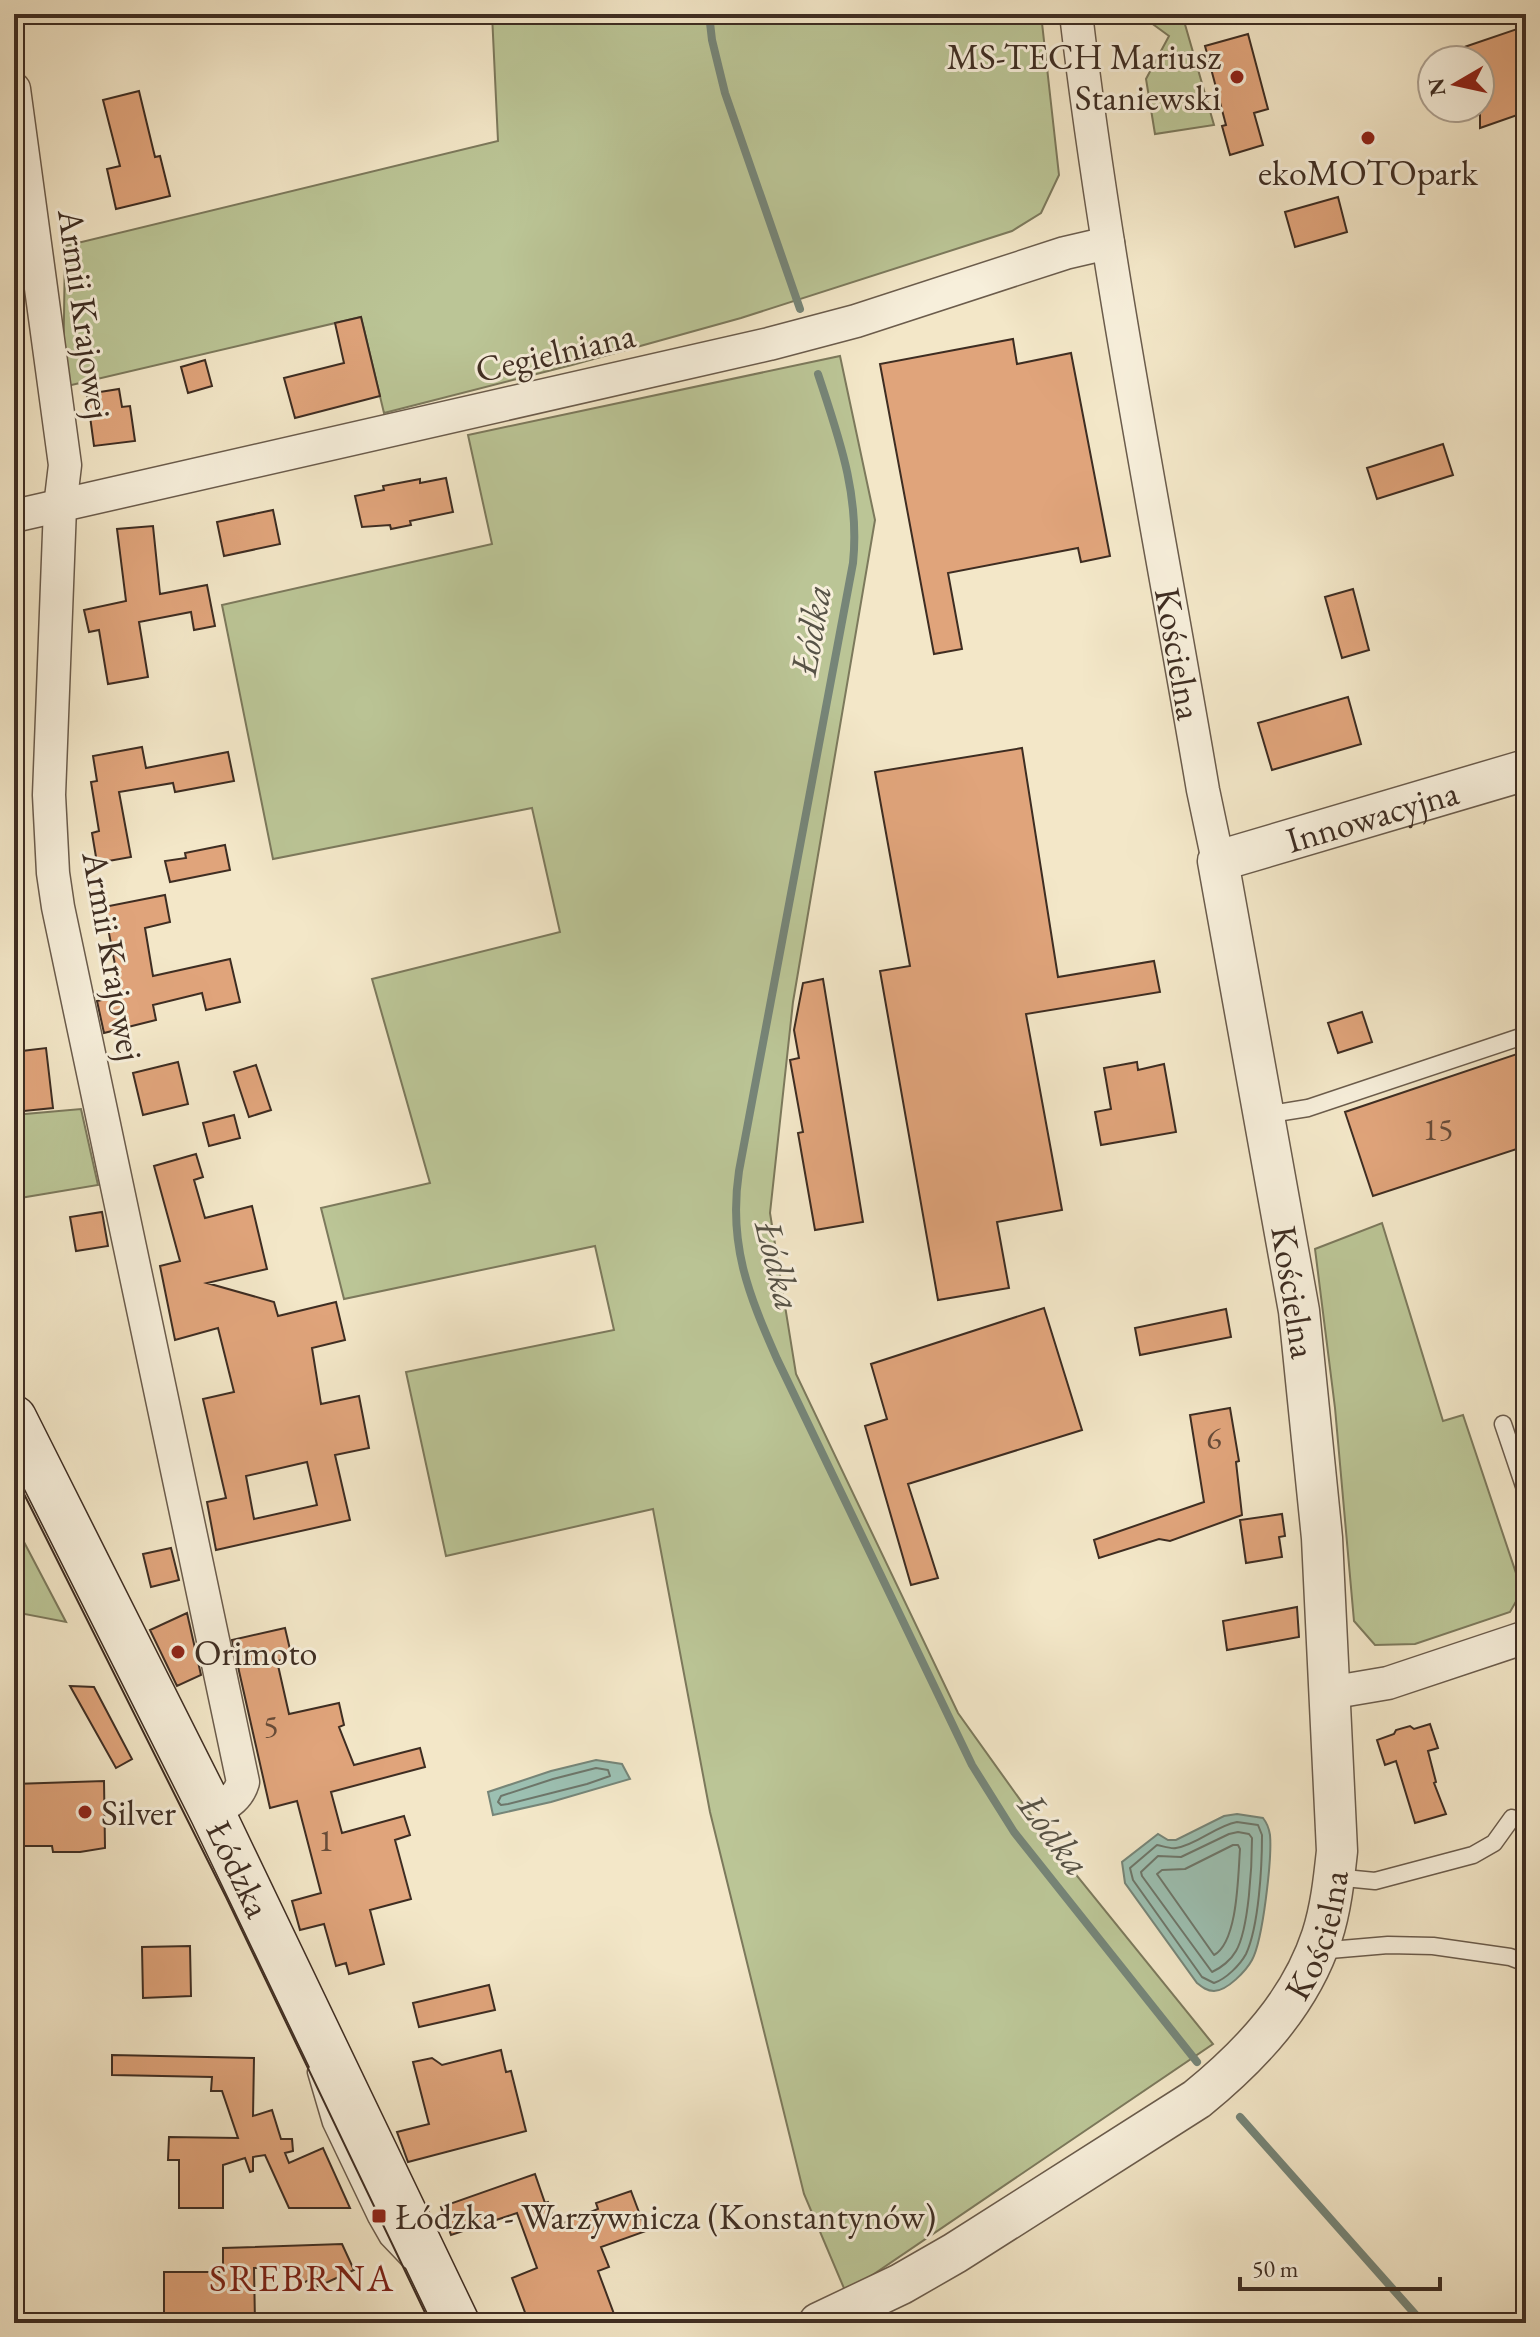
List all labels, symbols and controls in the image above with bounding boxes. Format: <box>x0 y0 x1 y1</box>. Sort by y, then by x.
place label: MS-TECH Mariusz Staniewski <box>947 33 1221 121</box>
north arrow <box>1416 44 1496 124</box>
marker: MS-TECH Mariusz Staniewski <box>1228 68 1246 86</box>
text: N <box>1421 76 1452 98</box>
marker: ekoMOTOpark <box>1359 129 1377 147</box>
place label: ekoMOTOpark <box>1258 149 1479 196</box>
street label: Armii Krajowej <box>47 205 123 422</box>
street label: Cegielniana <box>471 311 640 393</box>
water label: Łódka <box>778 581 842 680</box>
street label: Kościelna <box>1144 584 1214 724</box>
street label: Innowacyjna <box>1280 768 1464 863</box>
street label: Armii Krajowej <box>71 847 155 1064</box>
house number: 15 <box>1423 1108 1453 1150</box>
water label: Łódka <box>744 1214 814 1315</box>
street label: Kościelna <box>1260 1222 1328 1362</box>
house number: 6 <box>1206 1417 1222 1459</box>
place label: Orimoto <box>194 1629 317 1676</box>
marker: Orimoto <box>169 1643 187 1661</box>
house number: 5 <box>263 1705 279 1747</box>
water label: Łódka <box>1007 1782 1102 1885</box>
place label: Silver <box>101 1789 176 1836</box>
marker: Silver <box>76 1803 94 1821</box>
street label: Łódzka <box>196 1813 283 1926</box>
house number: 1 <box>318 1819 334 1861</box>
street label: Kościelna <box>1273 1867 1358 2008</box>
place label: Łódzka - Warzywnicza (Konstantynów) <box>395 2193 936 2240</box>
marker: Łódzka - Warzywnicza (Konstantynów) <box>370 2207 388 2225</box>
scale bar <box>1240 2241 1440 2291</box>
district label: SREBRNA <box>209 2253 395 2302</box>
text: 50 m <box>1252 2253 1299 2284</box>

